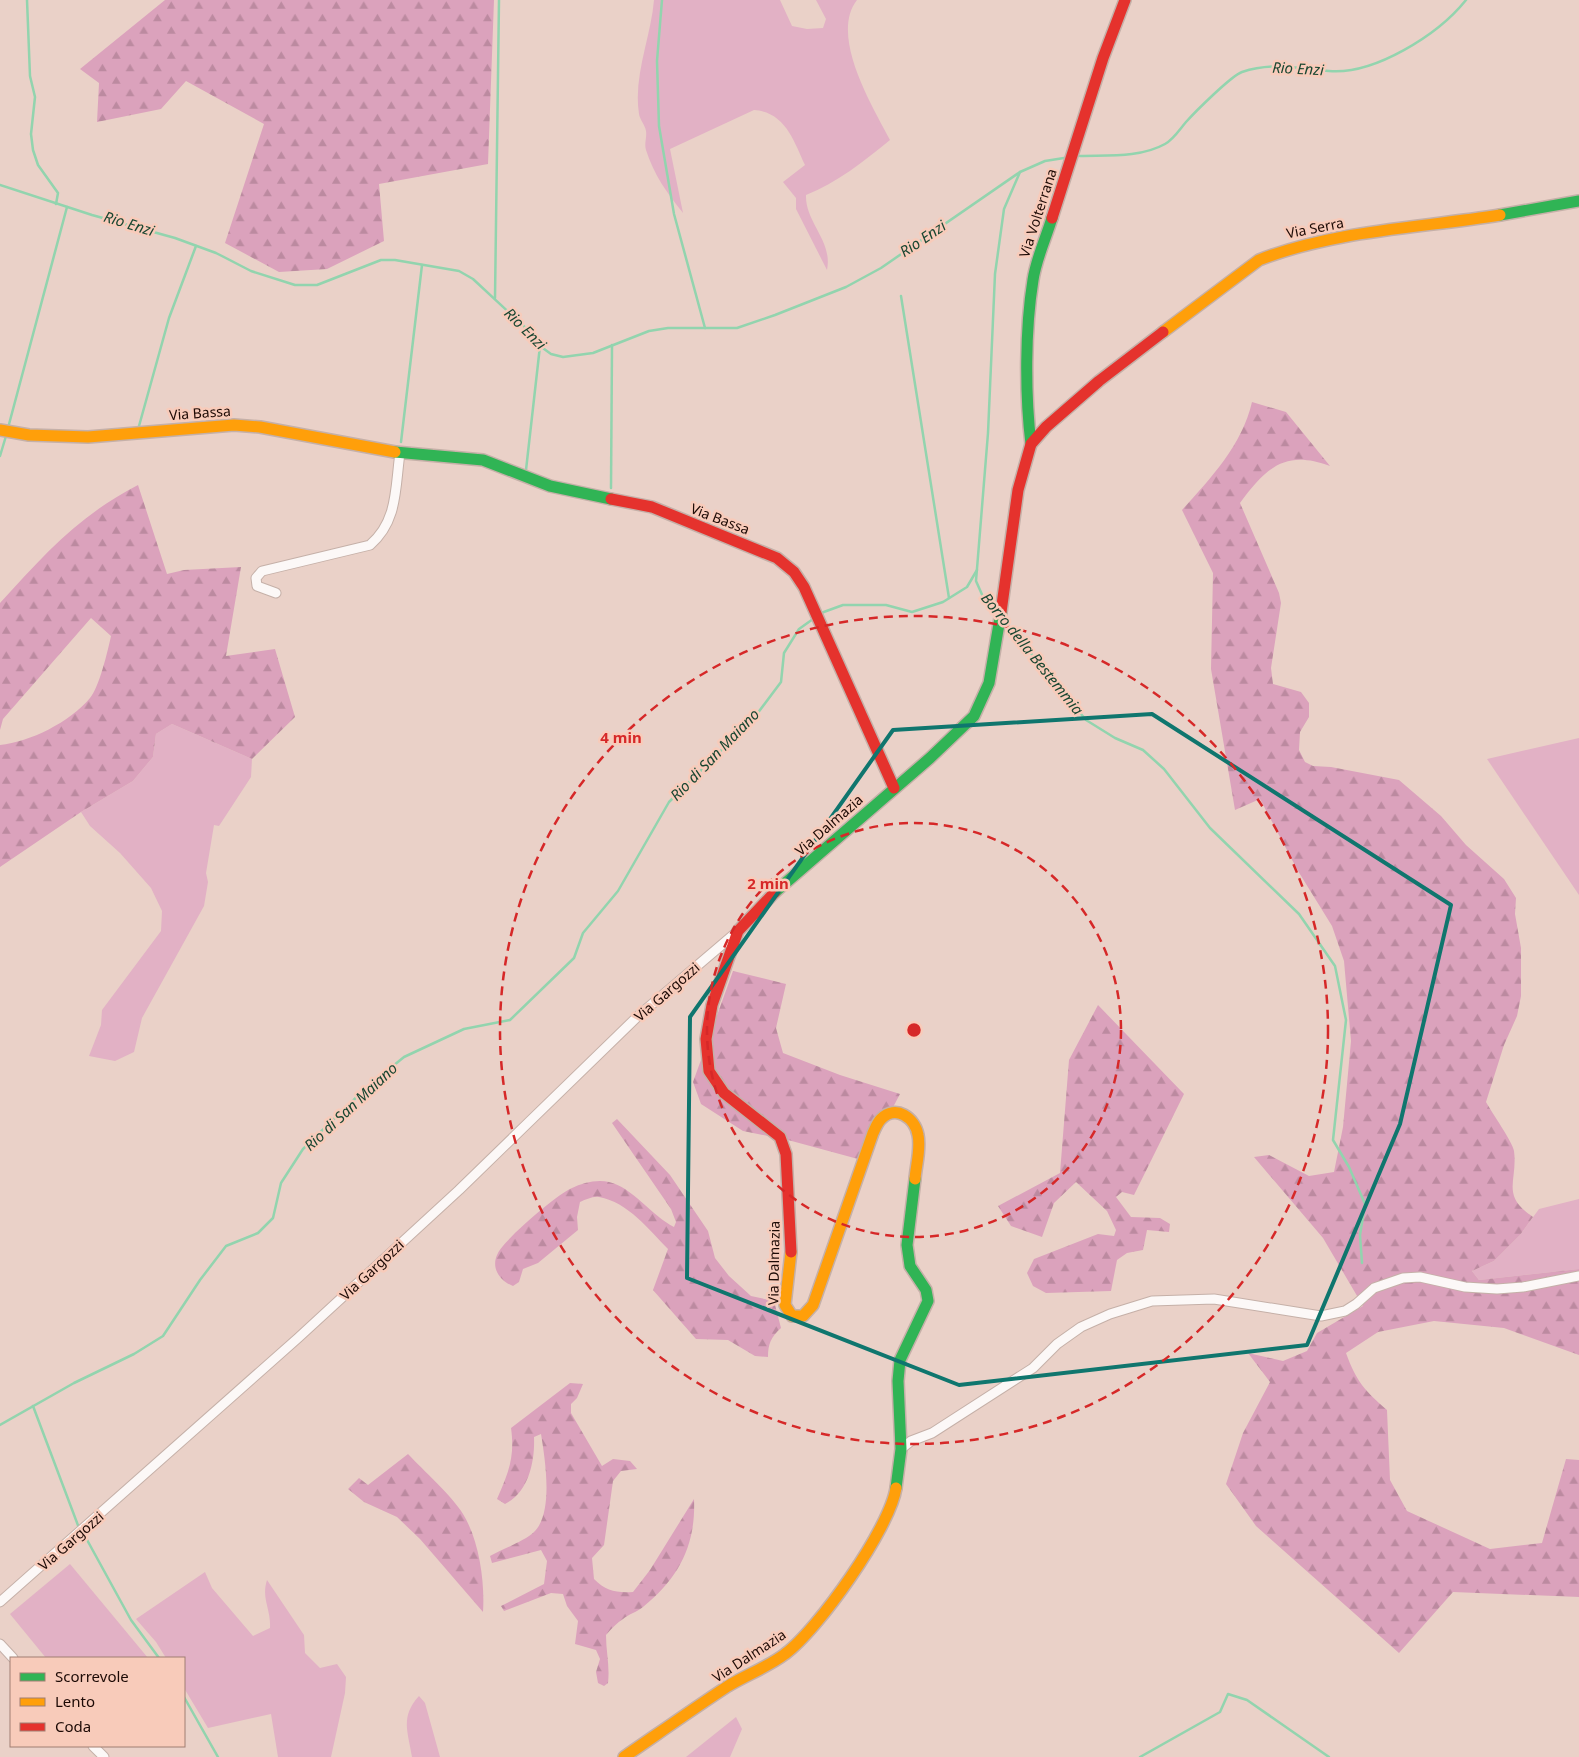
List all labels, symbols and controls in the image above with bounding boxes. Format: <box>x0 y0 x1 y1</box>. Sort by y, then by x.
water label: Rio Enzi <box>1272 57 1326 79</box>
street label: Via Volterrana <box>1014 166 1061 260</box>
water label: Rio Enzi <box>102 206 158 241</box>
street label: Via Serra <box>1285 213 1345 242</box>
water label: Rio Enzi <box>895 215 950 261</box>
water label: Rio Enzi <box>500 303 552 354</box>
street label: Via Bassa <box>169 401 231 424</box>
street label: Via Bassa <box>688 499 752 538</box>
water label: Borro della Bestemmia <box>977 588 1089 719</box>
water label: Rio di San Maiano <box>665 704 763 805</box>
text: 4 min <box>600 727 642 747</box>
street label: Via Dalmazia <box>791 790 867 859</box>
text: 2 min <box>747 873 789 893</box>
street label: Via Gargozzi <box>630 958 703 1025</box>
centre of rings <box>905 1021 923 1039</box>
water label: Rio di San Maiano <box>299 1058 401 1155</box>
street label: Via Dalmazia <box>763 1221 784 1305</box>
street label: Via Gargozzi <box>336 1235 408 1304</box>
street label: Via Gargozzi <box>34 1507 107 1574</box>
street label: Via Dalmazia <box>708 1625 789 1686</box>
legend <box>10 1657 185 1747</box>
text: Scorrevole <box>55 1666 129 1686</box>
text: Lento <box>55 1691 95 1711</box>
text: Coda <box>55 1716 91 1736</box>

